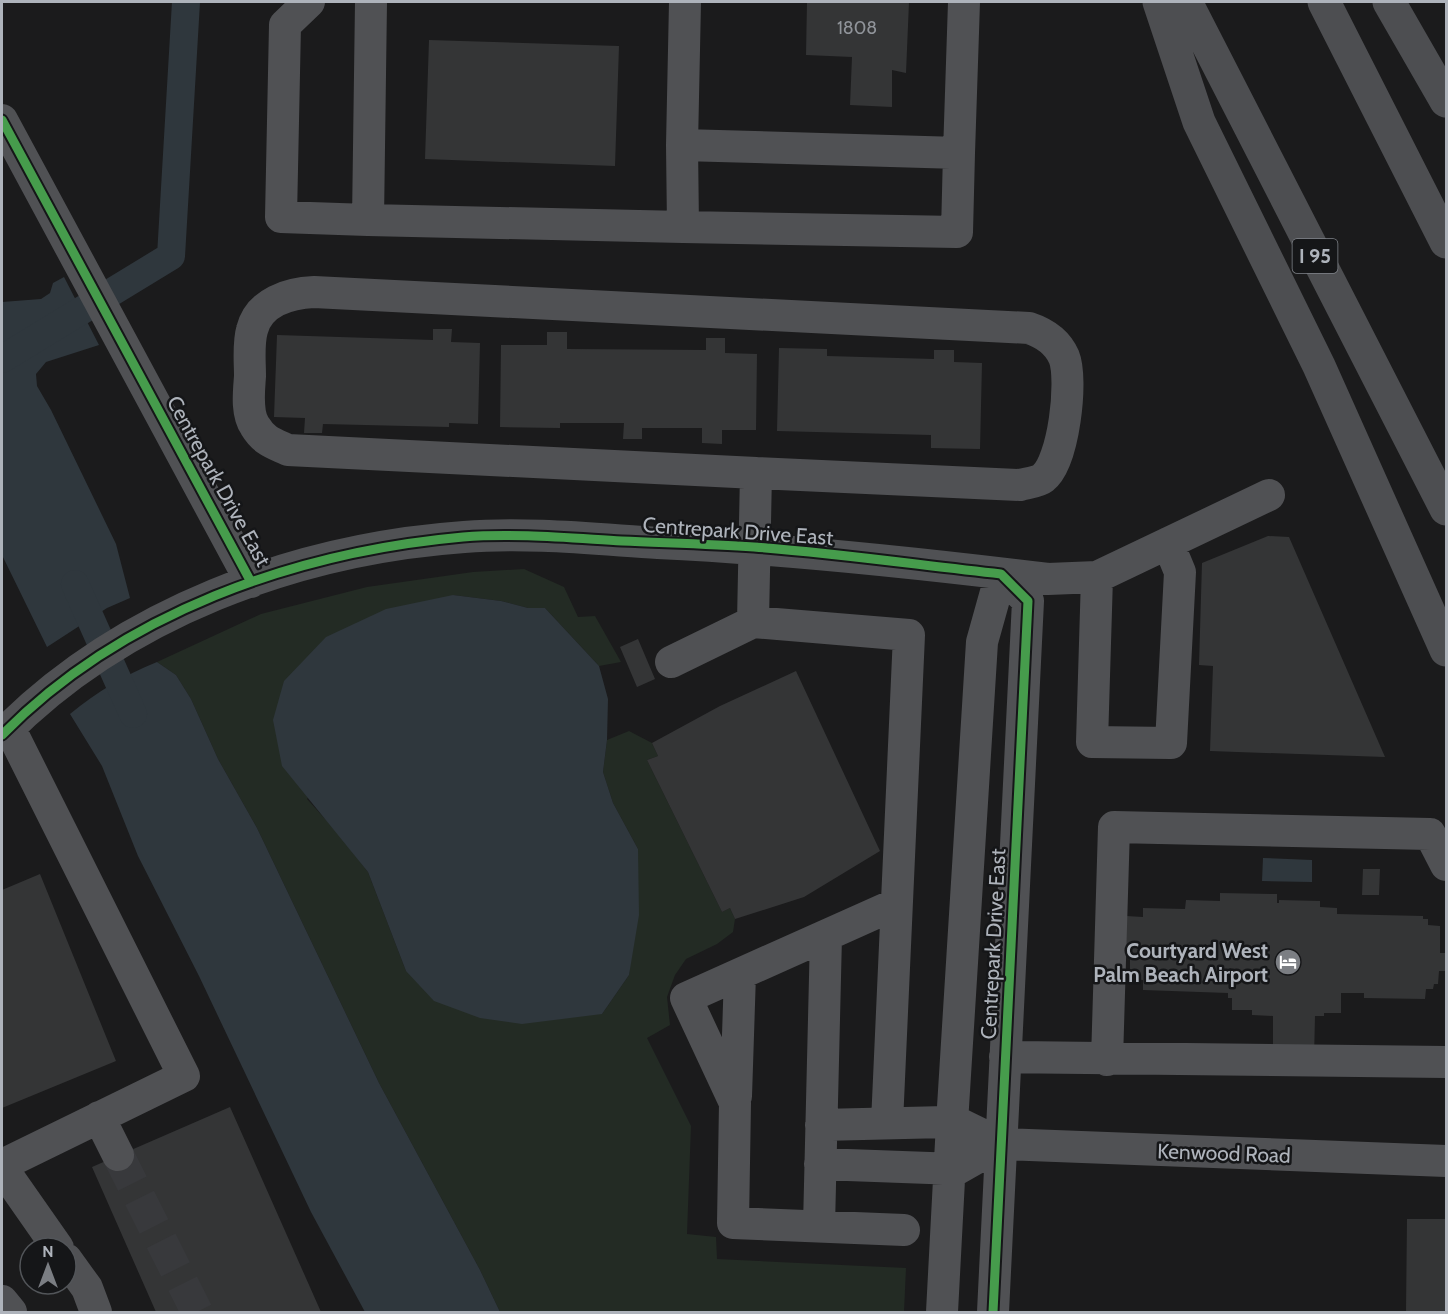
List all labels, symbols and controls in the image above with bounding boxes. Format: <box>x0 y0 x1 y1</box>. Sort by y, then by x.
house number: 1808 <box>837 17 877 39</box>
road number: I 95 <box>1292 239 1338 273</box>
street label: Centrepark Drive East <box>162 391 276 571</box>
street label: Centrepark Drive East <box>642 512 834 550</box>
street label: Centrepark Drive East <box>976 848 1010 1040</box>
place label: Courtyard West Palm Beach Airport <box>1093 938 1268 987</box>
hotel icon: Courtyard West Palm Beach Airport <box>1273 947 1303 977</box>
street label: Kenwood Road <box>1157 1138 1291 1168</box>
north arrow <box>18 1236 78 1296</box>
text: N <box>42 1242 54 1261</box>

